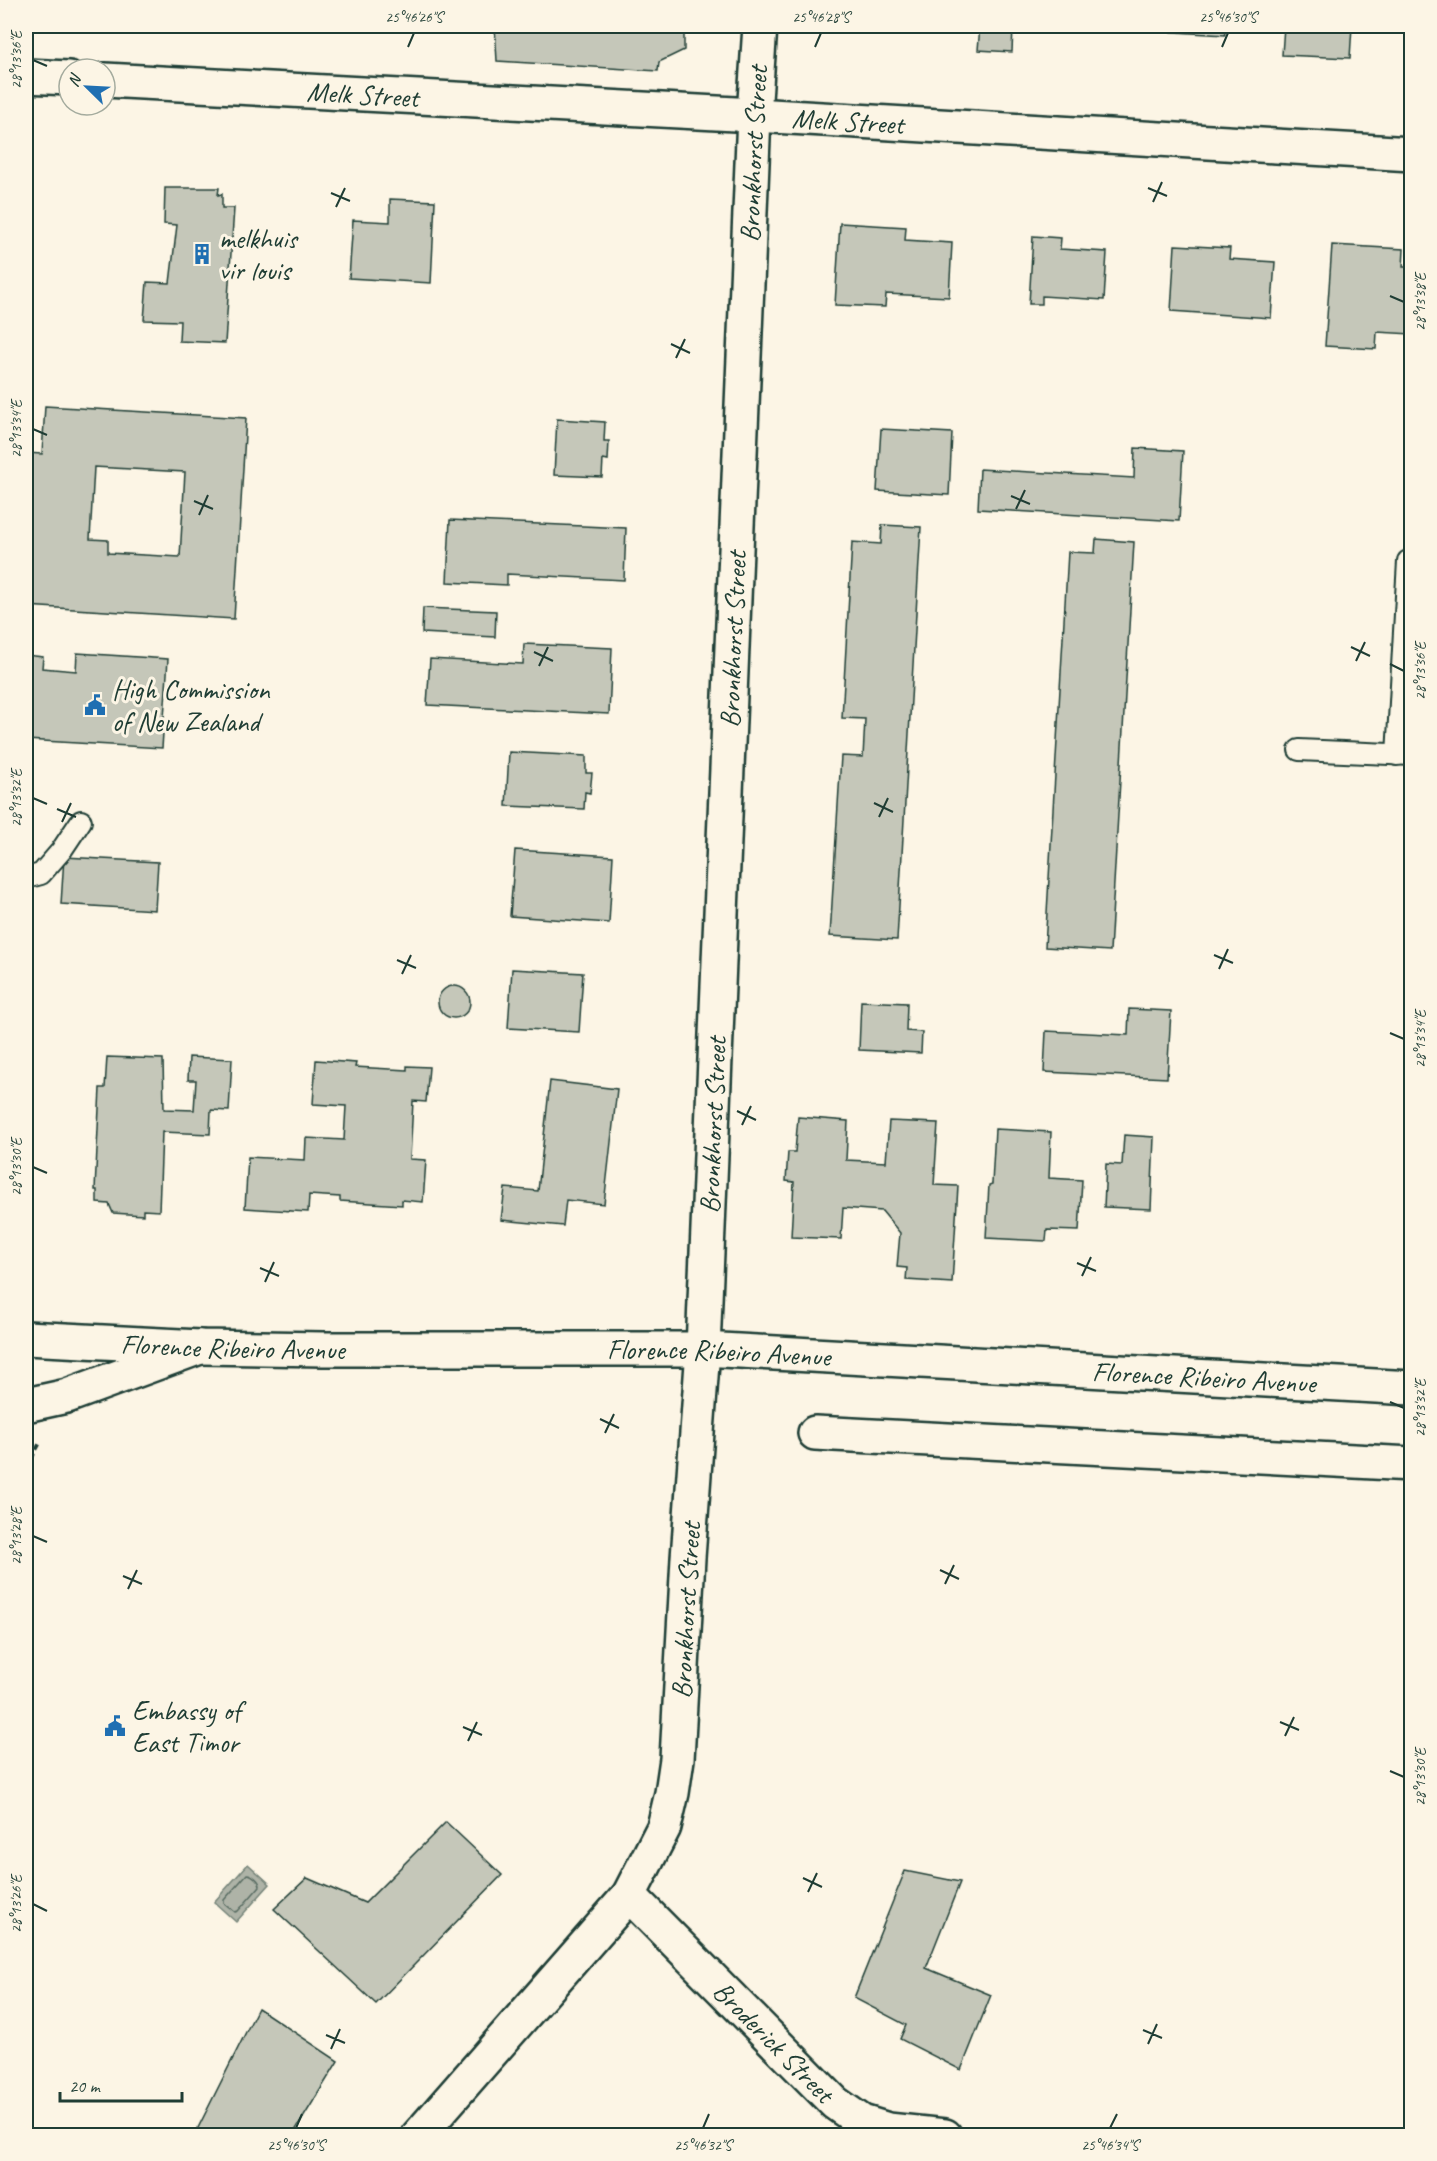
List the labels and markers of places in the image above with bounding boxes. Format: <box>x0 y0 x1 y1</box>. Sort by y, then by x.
place label: melkhuis vir louis <box>219 221 299 288</box>
building icon: melkhuis vir louis <box>190 242 214 266</box>
place label: High Commission of New Zealand <box>112 672 271 739</box>
public building icon: High Commission of New Zealand <box>83 693 107 717</box>
place label: Embassy of East Timor <box>132 1693 247 1760</box>
public building icon: Embassy of East Timor <box>103 1714 127 1738</box>

